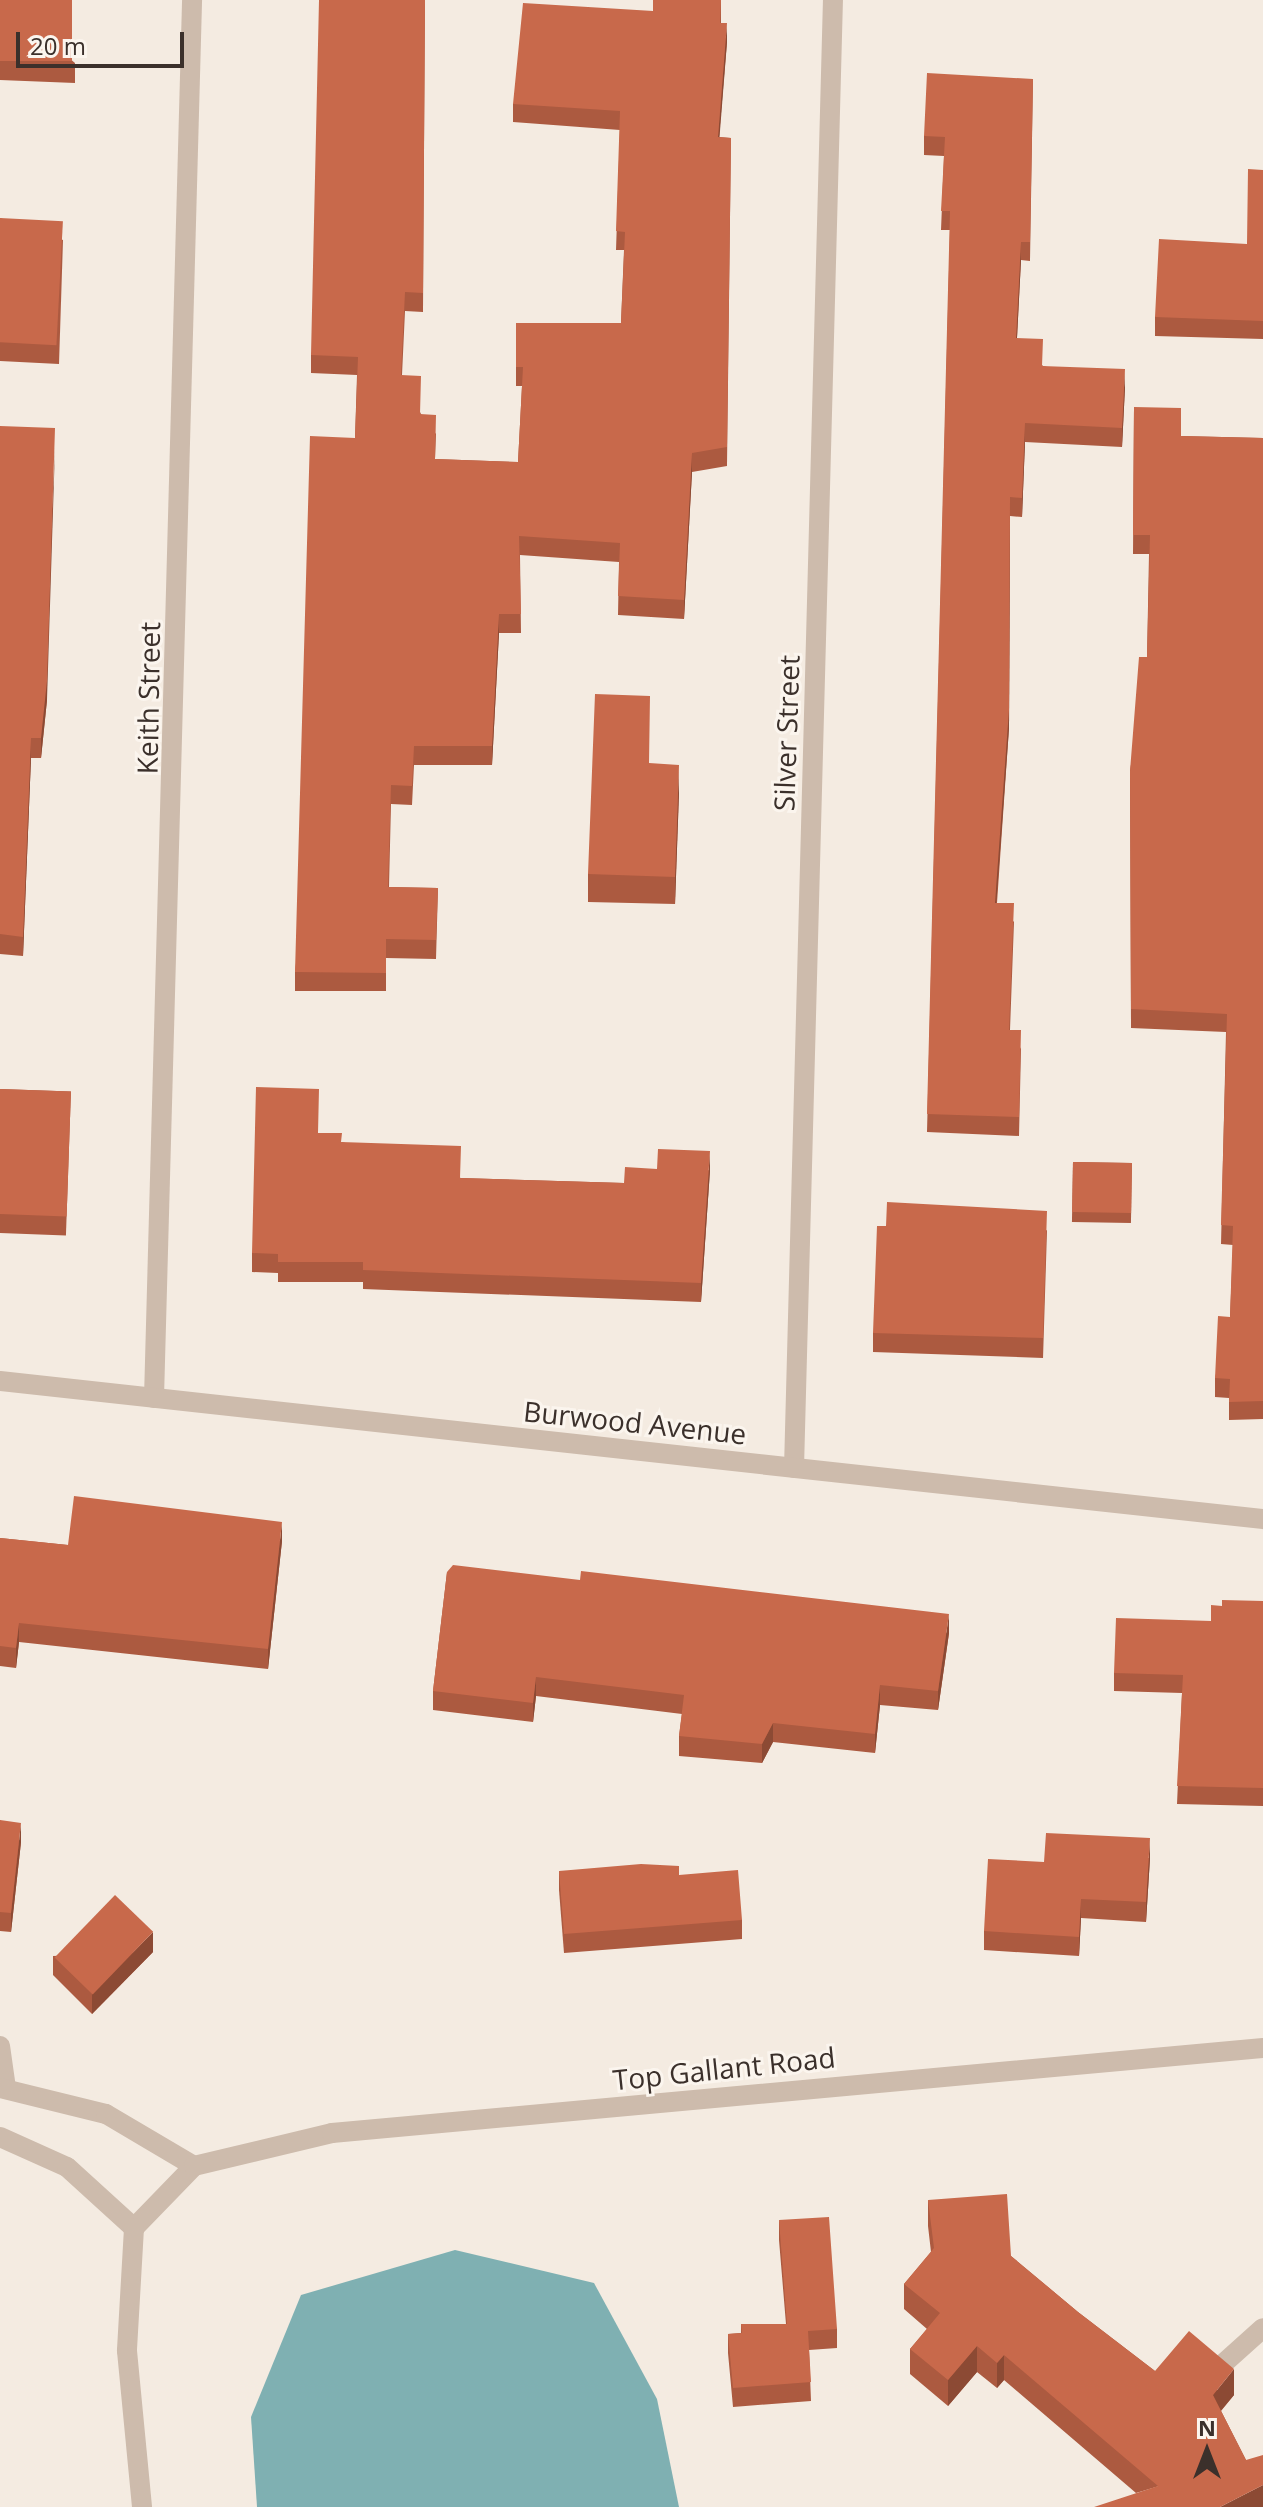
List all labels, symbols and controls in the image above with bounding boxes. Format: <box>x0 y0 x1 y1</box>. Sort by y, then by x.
scale bar <box>20 16 188 66</box>
text: 20 m <box>30 29 86 62</box>
street label: Keith Street <box>130 621 166 775</box>
street label: Silver Street <box>766 654 806 812</box>
street label: Burwood Avenue <box>522 1394 748 1450</box>
street label: Top Gallant Road <box>611 2040 837 2096</box>
north arrow <box>1167 2411 1247 2491</box>
text: N <box>1198 2412 1216 2442</box>

